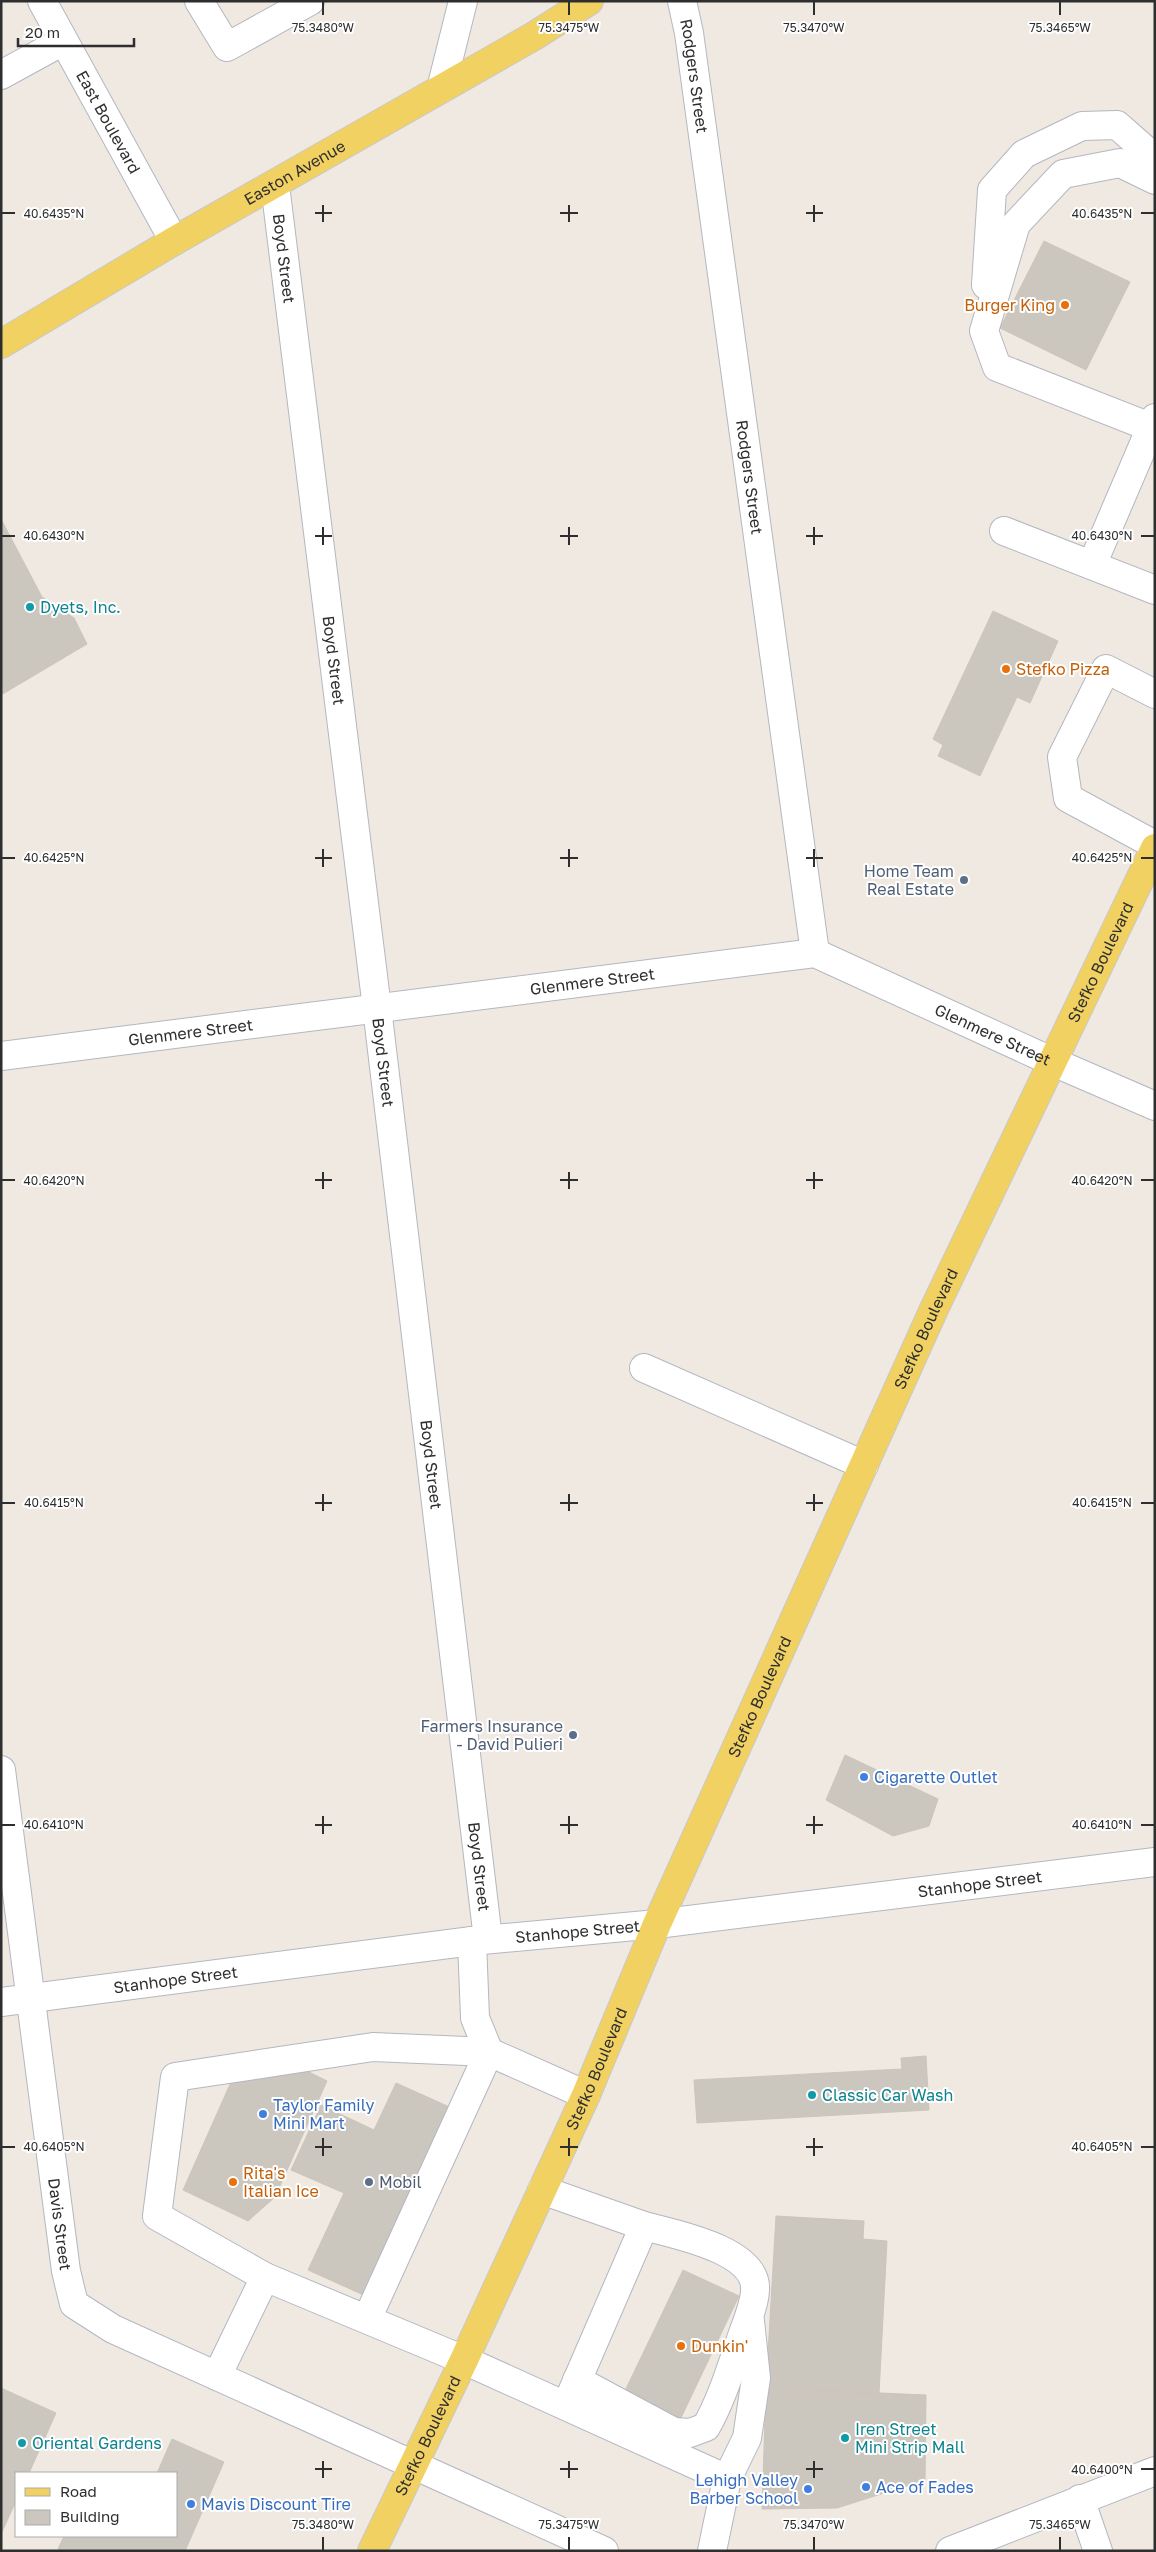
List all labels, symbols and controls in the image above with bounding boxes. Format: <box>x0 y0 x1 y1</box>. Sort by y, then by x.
scale bar <box>18 15 134 47</box>
street label: Rodgers Street <box>676 17 713 134</box>
text: 75.3480°W <box>292 20 355 35</box>
text: 75.3475°W <box>539 20 600 35</box>
text: 75.3470°W <box>783 20 845 35</box>
text: 75.3465°W <box>1029 20 1091 35</box>
text: 20 m <box>25 23 60 41</box>
street label: East Boulevard <box>72 67 145 177</box>
street label: Easton Avenue <box>240 136 349 209</box>
text: 40.6435°N <box>24 206 84 221</box>
text: 40.6435°N <box>1072 206 1132 221</box>
street label: Boyd Street <box>269 213 300 304</box>
place label: Burger King <box>964 295 1055 315</box>
marker: Burger King <box>1059 299 1071 311</box>
street label: Rodgers Street <box>732 419 768 536</box>
text: 40.6430°N <box>23 528 85 543</box>
text: 40.6430°N <box>1071 528 1133 543</box>
place label: Dyets, Inc. <box>40 597 121 617</box>
marker: Dyets, Inc. <box>24 601 36 613</box>
street label: Boyd Street <box>318 615 349 706</box>
place label: Stefko Pizza <box>1016 659 1110 679</box>
marker: Stefko Pizza <box>1000 663 1012 675</box>
text: 40.6425°N <box>24 850 84 865</box>
text: 40.6425°N <box>1072 850 1132 865</box>
place label: Home Team Real Estate <box>864 861 954 899</box>
marker: Home Team Real Estate <box>958 874 970 886</box>
street label: Stefko Boulevard <box>1063 899 1138 1026</box>
street label: Glenmere Street <box>529 963 656 999</box>
street label: Glenmere Street <box>932 999 1054 1070</box>
street label: Glenmere Street <box>127 1014 254 1050</box>
street label: Boyd Street <box>368 1016 399 1108</box>
text: 40.6420°N <box>23 1173 85 1188</box>
text: 40.6420°N <box>1071 1173 1133 1188</box>
street label: Stefko Boulevard <box>889 1265 962 1392</box>
street label: Boyd Street <box>416 1419 447 1510</box>
text: 40.6415°N <box>24 1495 84 1510</box>
text: 40.6415°N <box>1072 1495 1132 1510</box>
street label: Stefko Boulevard <box>723 1633 795 1761</box>
place label: Farmers Insurance - David Pulieri <box>420 1716 563 1754</box>
marker: Farmers Insurance - David Pulieri <box>567 1729 579 1741</box>
place label: Cigarette Outlet <box>874 1767 998 1787</box>
marker: Cigarette Outlet <box>858 1771 870 1783</box>
text: 40.6410°N <box>24 1817 84 1832</box>
text: 40.6410°N <box>1072 1817 1132 1832</box>
street label: Boyd Street <box>464 1821 495 1912</box>
street label: Stanhope Street <box>916 1866 1043 1901</box>
street label: Stanhope Street <box>514 1916 641 1947</box>
street label: Stanhope Street <box>112 1961 239 1997</box>
street label: Stefko Boulevard <box>561 2005 631 2133</box>
place label: Classic Car Wash <box>822 2085 953 2105</box>
marker: Classic Car Wash <box>806 2089 818 2101</box>
place label: Taylor Family Mini Mart <box>273 2095 374 2133</box>
marker: Taylor Family Mini Mart <box>257 2108 269 2120</box>
text: 40.6405°N <box>23 2139 85 2154</box>
text: 40.6405°N <box>1071 2139 1133 2154</box>
place label: Rita's Italian Ice <box>243 2163 319 2201</box>
place label: Mobil <box>379 2172 422 2192</box>
marker: Rita's Italian Ice <box>227 2176 239 2188</box>
marker: Mobil <box>363 2176 375 2188</box>
street label: Davis Street <box>44 2177 76 2272</box>
place label: Dunkin' <box>691 2336 748 2356</box>
marker: Dunkin' <box>675 2340 687 2352</box>
street label: Stefko Boulevard <box>390 2372 465 2499</box>
place label: Iren Street Mini Strip Mall <box>855 2419 965 2457</box>
marker: Iren Street Mini Strip Mall <box>839 2432 851 2444</box>
place label: Oriental Gardens <box>32 2433 162 2453</box>
marker: Oriental Gardens <box>16 2437 28 2449</box>
text: 40.6400°N <box>1071 2462 1133 2477</box>
place label: Lehigh Valley Barber School <box>690 2470 798 2508</box>
legend <box>15 2472 178 2537</box>
place label: Ace of Fades <box>876 2477 974 2497</box>
marker: Ace of Fades <box>860 2481 872 2493</box>
text: Road <box>60 2482 97 2500</box>
marker: Lehigh Valley Barber School <box>802 2483 814 2495</box>
place label: Mavis Discount Tire <box>201 2494 351 2514</box>
marker: Mavis Discount Tire <box>185 2498 197 2510</box>
text: Building <box>60 2507 120 2525</box>
text: 75.3480°W <box>292 2517 355 2532</box>
text: 75.3475°W <box>539 2517 600 2532</box>
text: 75.3470°W <box>783 2517 845 2532</box>
text: 75.3465°W <box>1029 2517 1091 2532</box>

